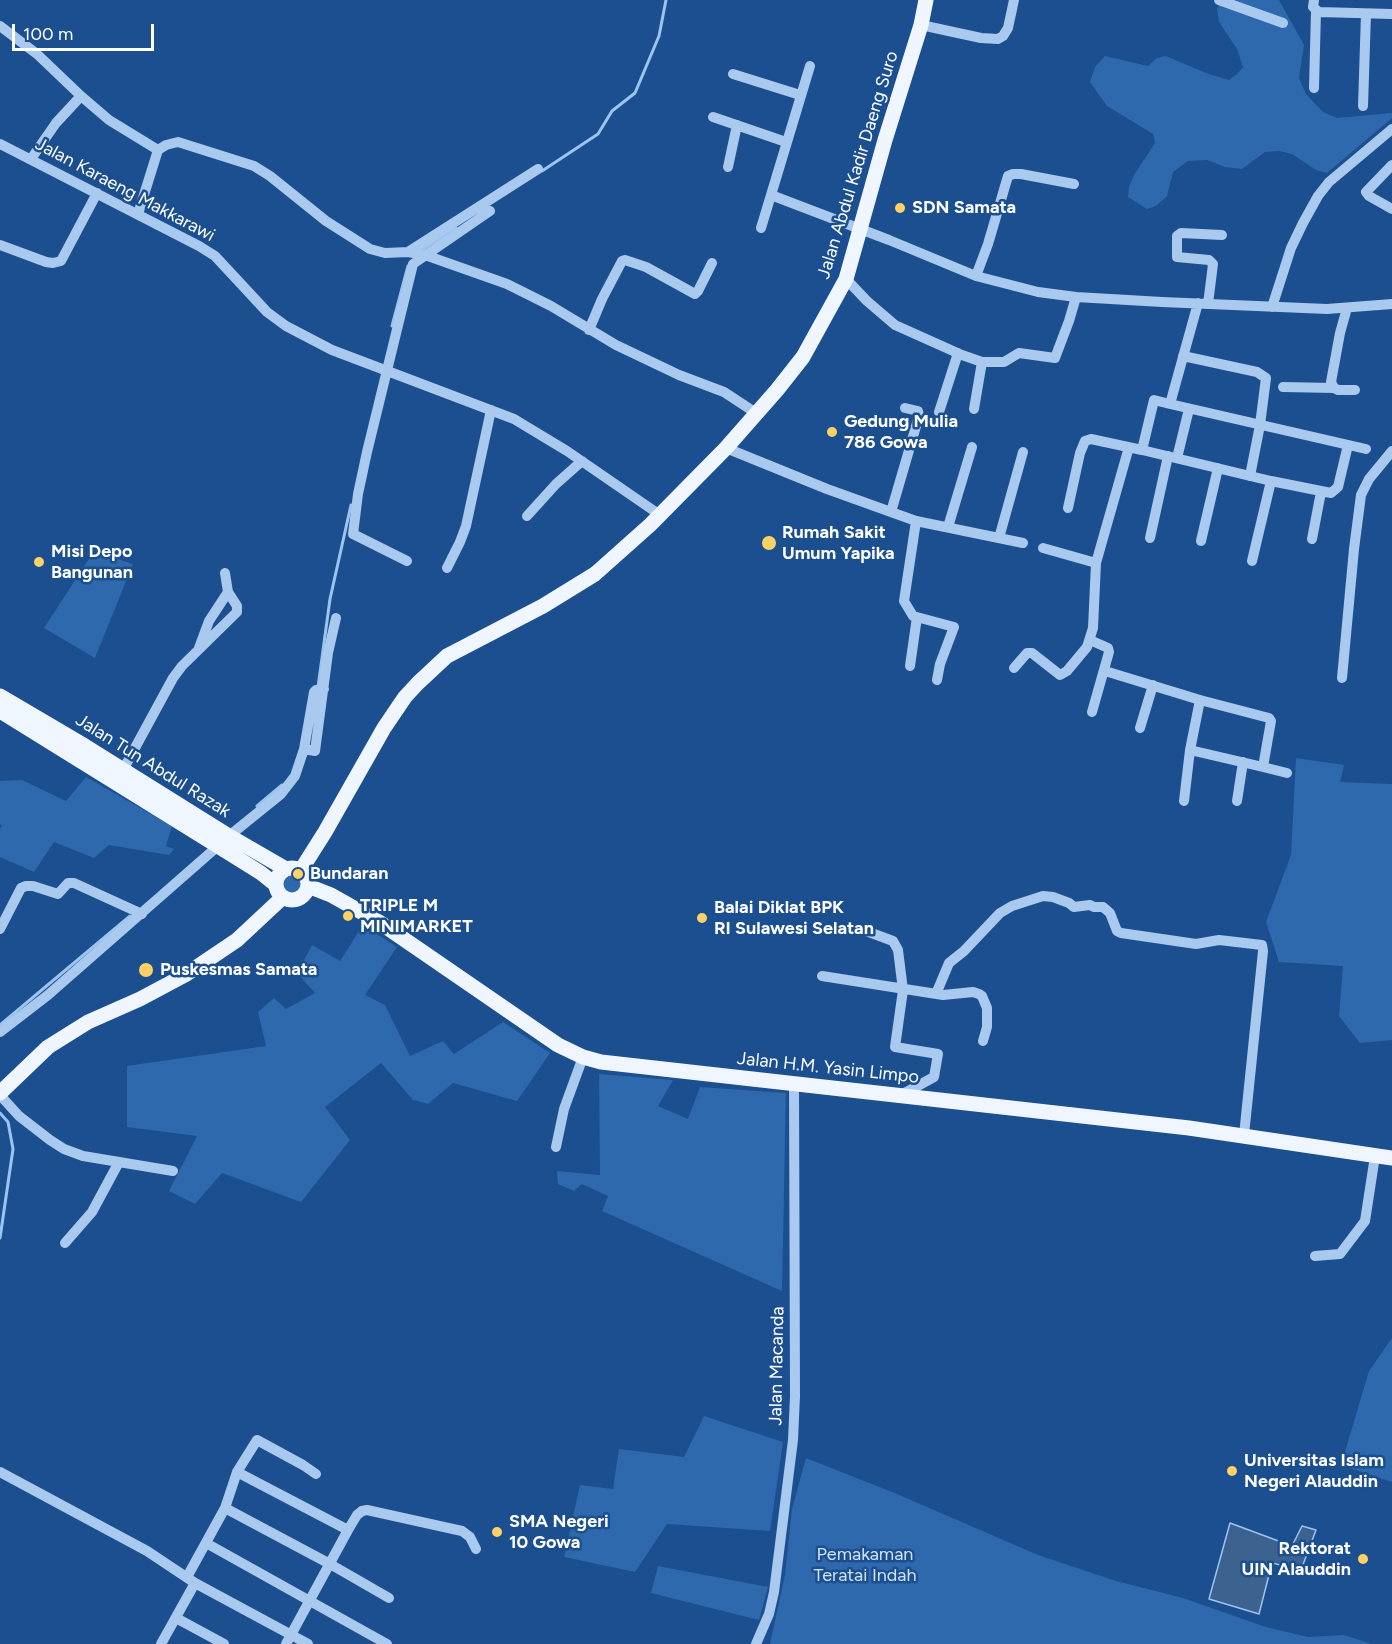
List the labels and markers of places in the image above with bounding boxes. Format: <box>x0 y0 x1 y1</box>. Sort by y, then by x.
place label: SDN Samata <box>912 197 1016 219</box>
marker: SDN Samata <box>893 201 907 215</box>
place label: Gedung Mulia 786 Gowa <box>844 411 958 454</box>
marker: Gedung Mulia 786 Gowa <box>825 425 839 439</box>
place label: Rumah Sakit Umum Yapika <box>782 522 895 564</box>
marker: Rumah Sakit Umum Yapika <box>760 534 778 552</box>
place label: Misi Depo Bangunan <box>51 541 133 584</box>
marker: Misi Depo Bangunan <box>32 555 46 569</box>
place label: Bundaran <box>310 863 388 885</box>
marker: Bundaran <box>291 867 305 881</box>
place label: TRIPLE M MINIMARKET <box>360 895 473 938</box>
place label: Balai Diklat BPK RI Sulawesi Selatan <box>714 897 874 940</box>
marker: TRIPLE M MINIMARKET <box>341 909 355 923</box>
marker: Balai Diklat BPK RI Sulawesi Selatan <box>695 911 709 925</box>
place label: Puskesmas Samata <box>160 959 317 981</box>
marker: Puskesmas Samata <box>137 961 155 979</box>
place label: Universitas Islam Negeri Alauddin <box>1244 1450 1384 1492</box>
marker: Universitas Islam Negeri Alauddin <box>1225 1464 1239 1478</box>
place label: SMA Negeri 10 Gowa <box>509 1511 609 1553</box>
marker: SMA Negeri 10 Gowa <box>490 1525 504 1539</box>
place label: Rektorat UIN Alauddin <box>1241 1538 1351 1580</box>
marker: Rektorat UIN Alauddin <box>1356 1552 1370 1566</box>

